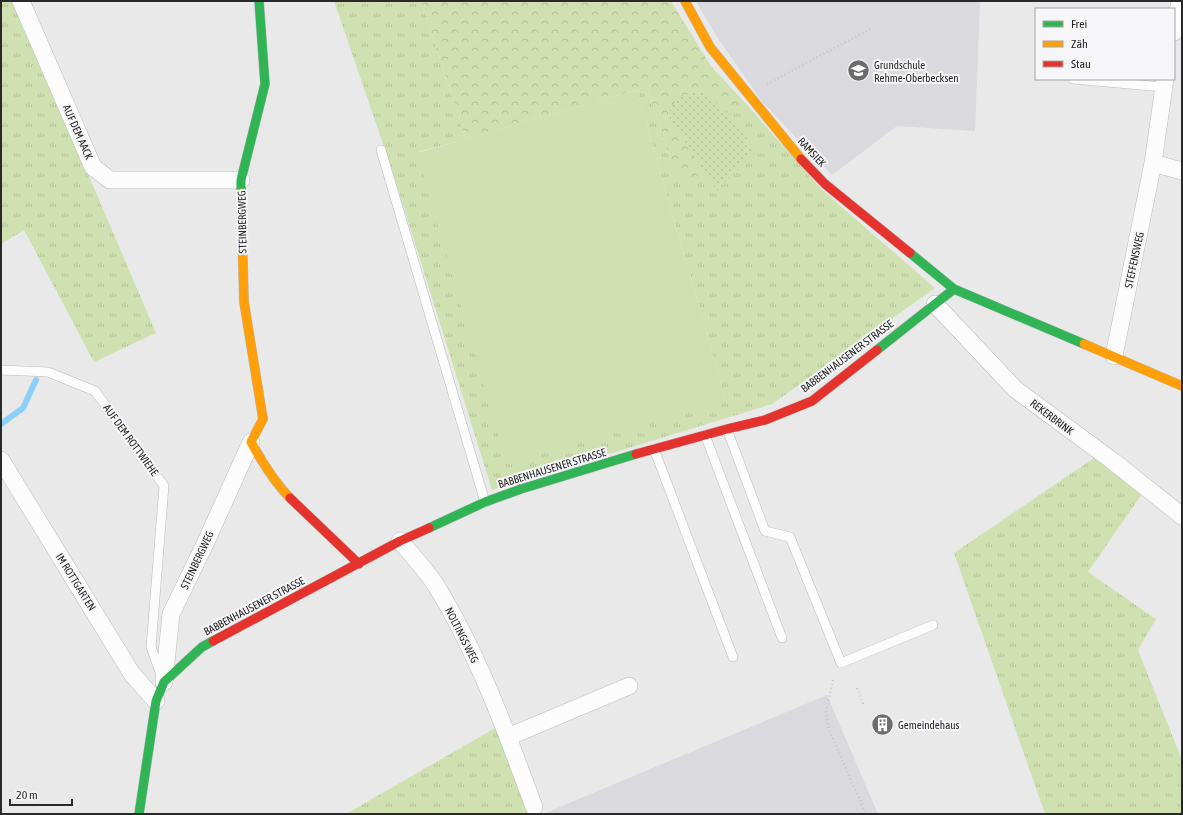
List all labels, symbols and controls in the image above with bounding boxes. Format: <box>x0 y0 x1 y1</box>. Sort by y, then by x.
legend <box>1035 8 1175 80</box>
text: Frei <box>1071 17 1087 31</box>
text: Zäh <box>1071 37 1088 51</box>
text: Stau <box>1071 57 1091 71</box>
school or university icon: Grundschule Rehme-Oberbecksen <box>846 58 872 84</box>
place label: Grundschule Rehme-Oberbecksen <box>874 59 959 84</box>
street label: AUF DEM AACK <box>61 103 96 162</box>
street label: RAMSIEK <box>795 135 829 170</box>
street label: STEINBERGWEG <box>235 190 249 254</box>
street label: STEFFENSWEG <box>1122 231 1146 289</box>
street label: BABBENHAUSENER STRASSE <box>799 317 896 395</box>
street label: REKERBRINK <box>1028 397 1077 438</box>
street label: AUF DEM ROTTWIEHE <box>101 402 161 478</box>
street label: BABBENHAUSENER STRASSE <box>497 446 608 490</box>
street label: STEINBERGWEG <box>178 529 216 591</box>
street label: IM ROTTGARTEN <box>54 551 98 613</box>
street label: BABBENHAUSENER STRASSE <box>202 574 307 638</box>
street label: NOLTINGS WEG <box>443 605 481 665</box>
building icon: Gemeindehaus <box>870 712 896 738</box>
place label: Gemeindehaus <box>898 719 960 731</box>
scale bar <box>10 781 72 807</box>
text: 20 m <box>16 788 38 802</box>

